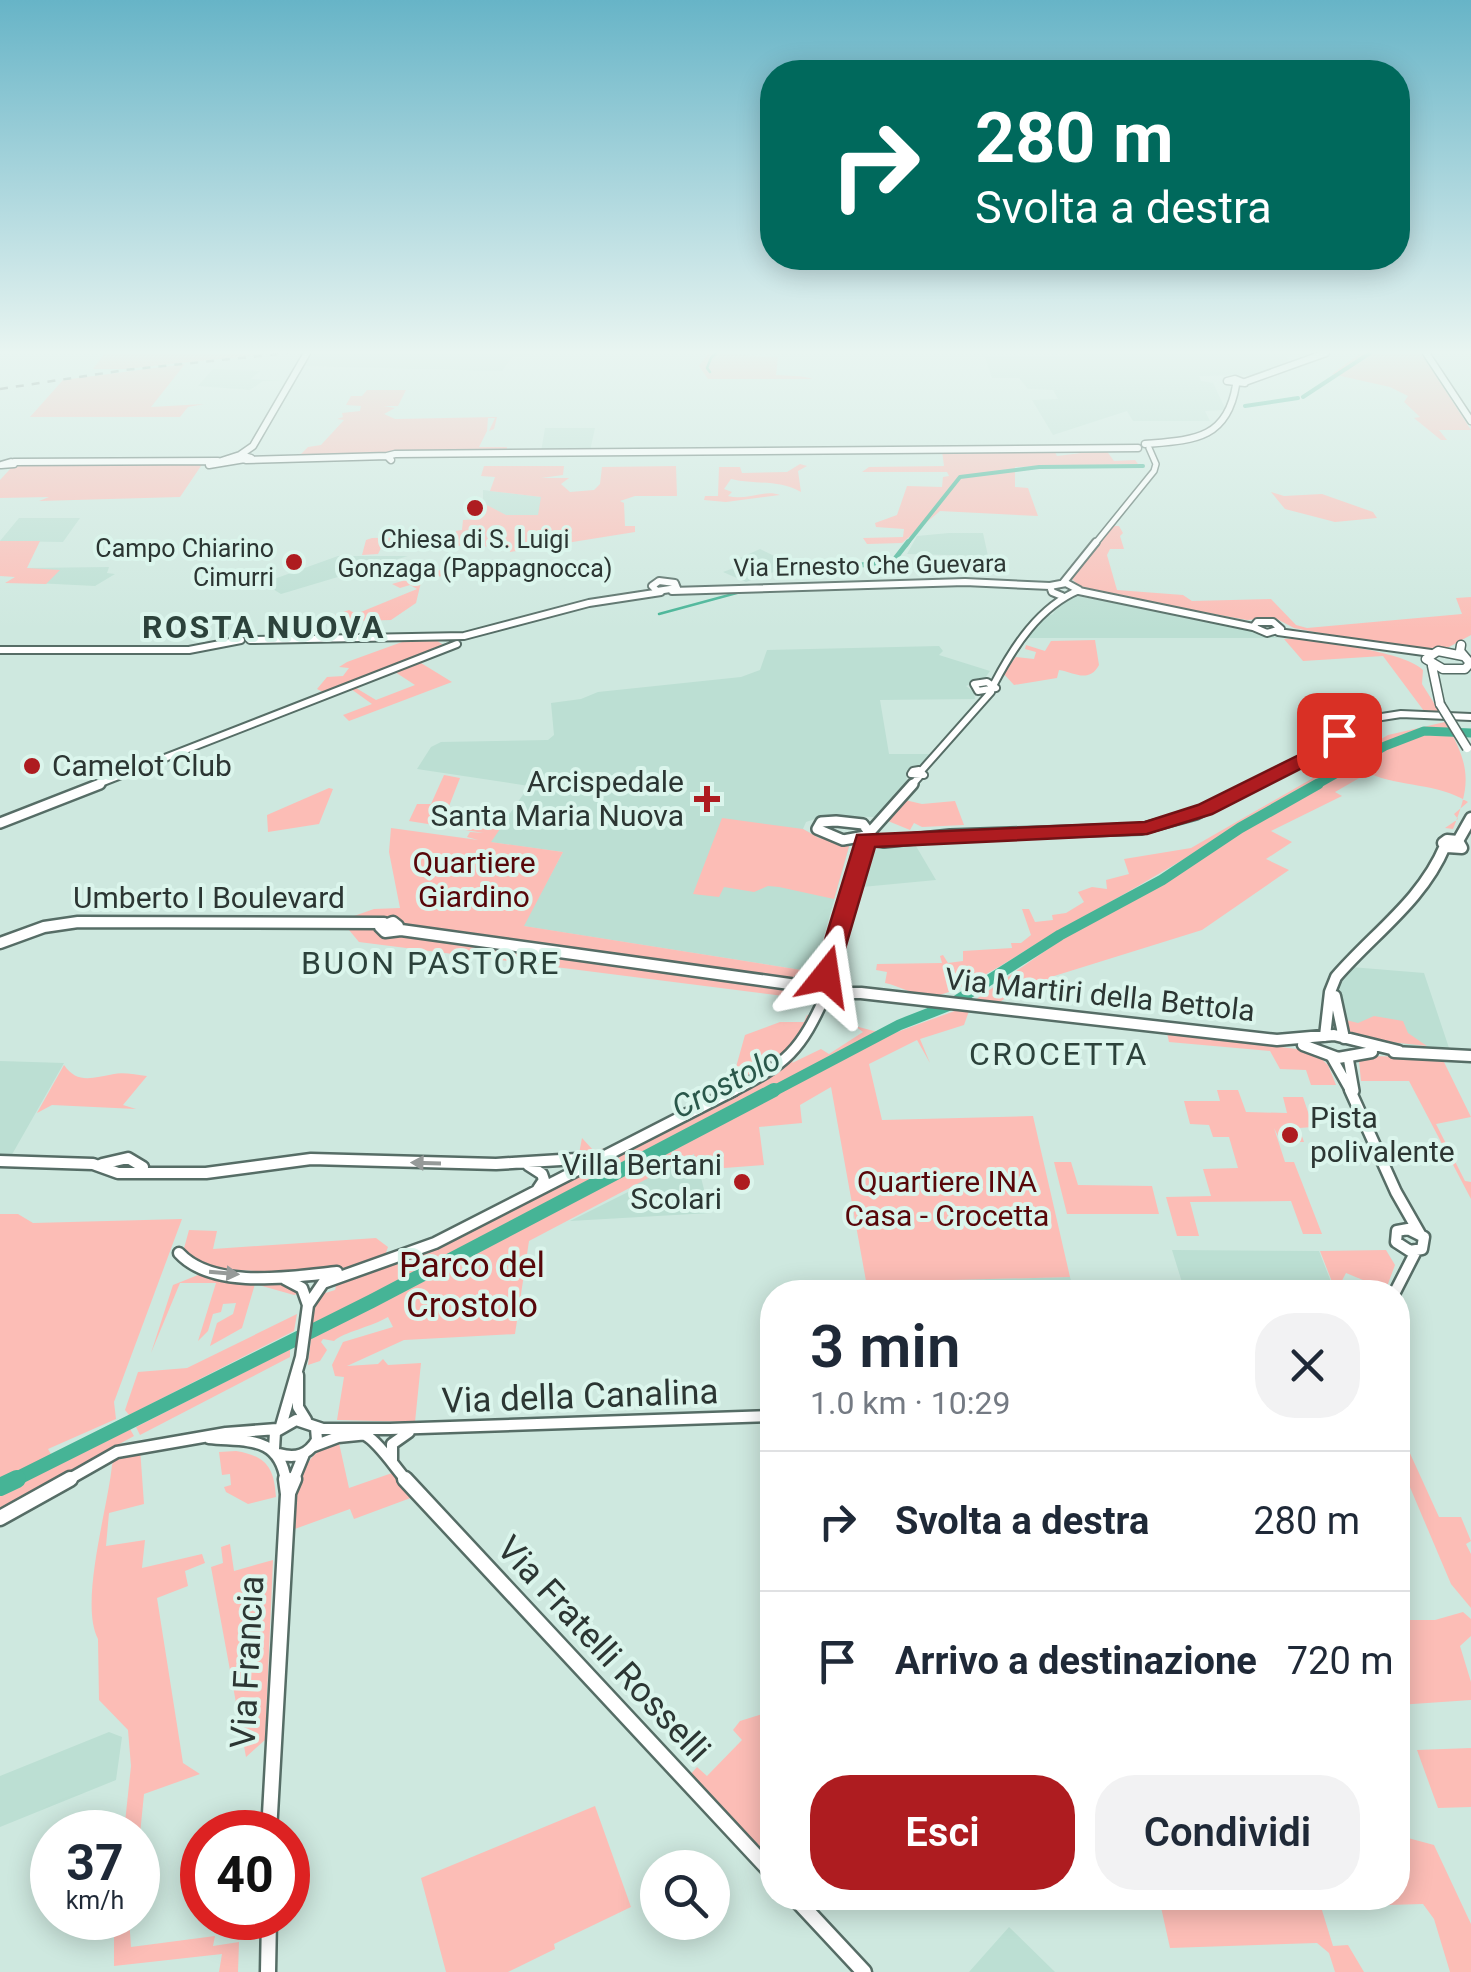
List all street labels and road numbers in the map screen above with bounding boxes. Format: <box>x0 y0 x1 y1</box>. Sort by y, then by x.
street label: Via Ernesto Che Guevara <box>733 549 1007 582</box>
street label: Umberto I Boulevard <box>73 880 345 915</box>
street label: Via Martiri della Bettola <box>943 961 1257 1028</box>
street label: Via della Canalina <box>441 1371 719 1422</box>
street label: Via Fratelli Rosselli <box>489 1528 719 1771</box>
street label: Via Francia <box>223 1575 272 1749</box>

